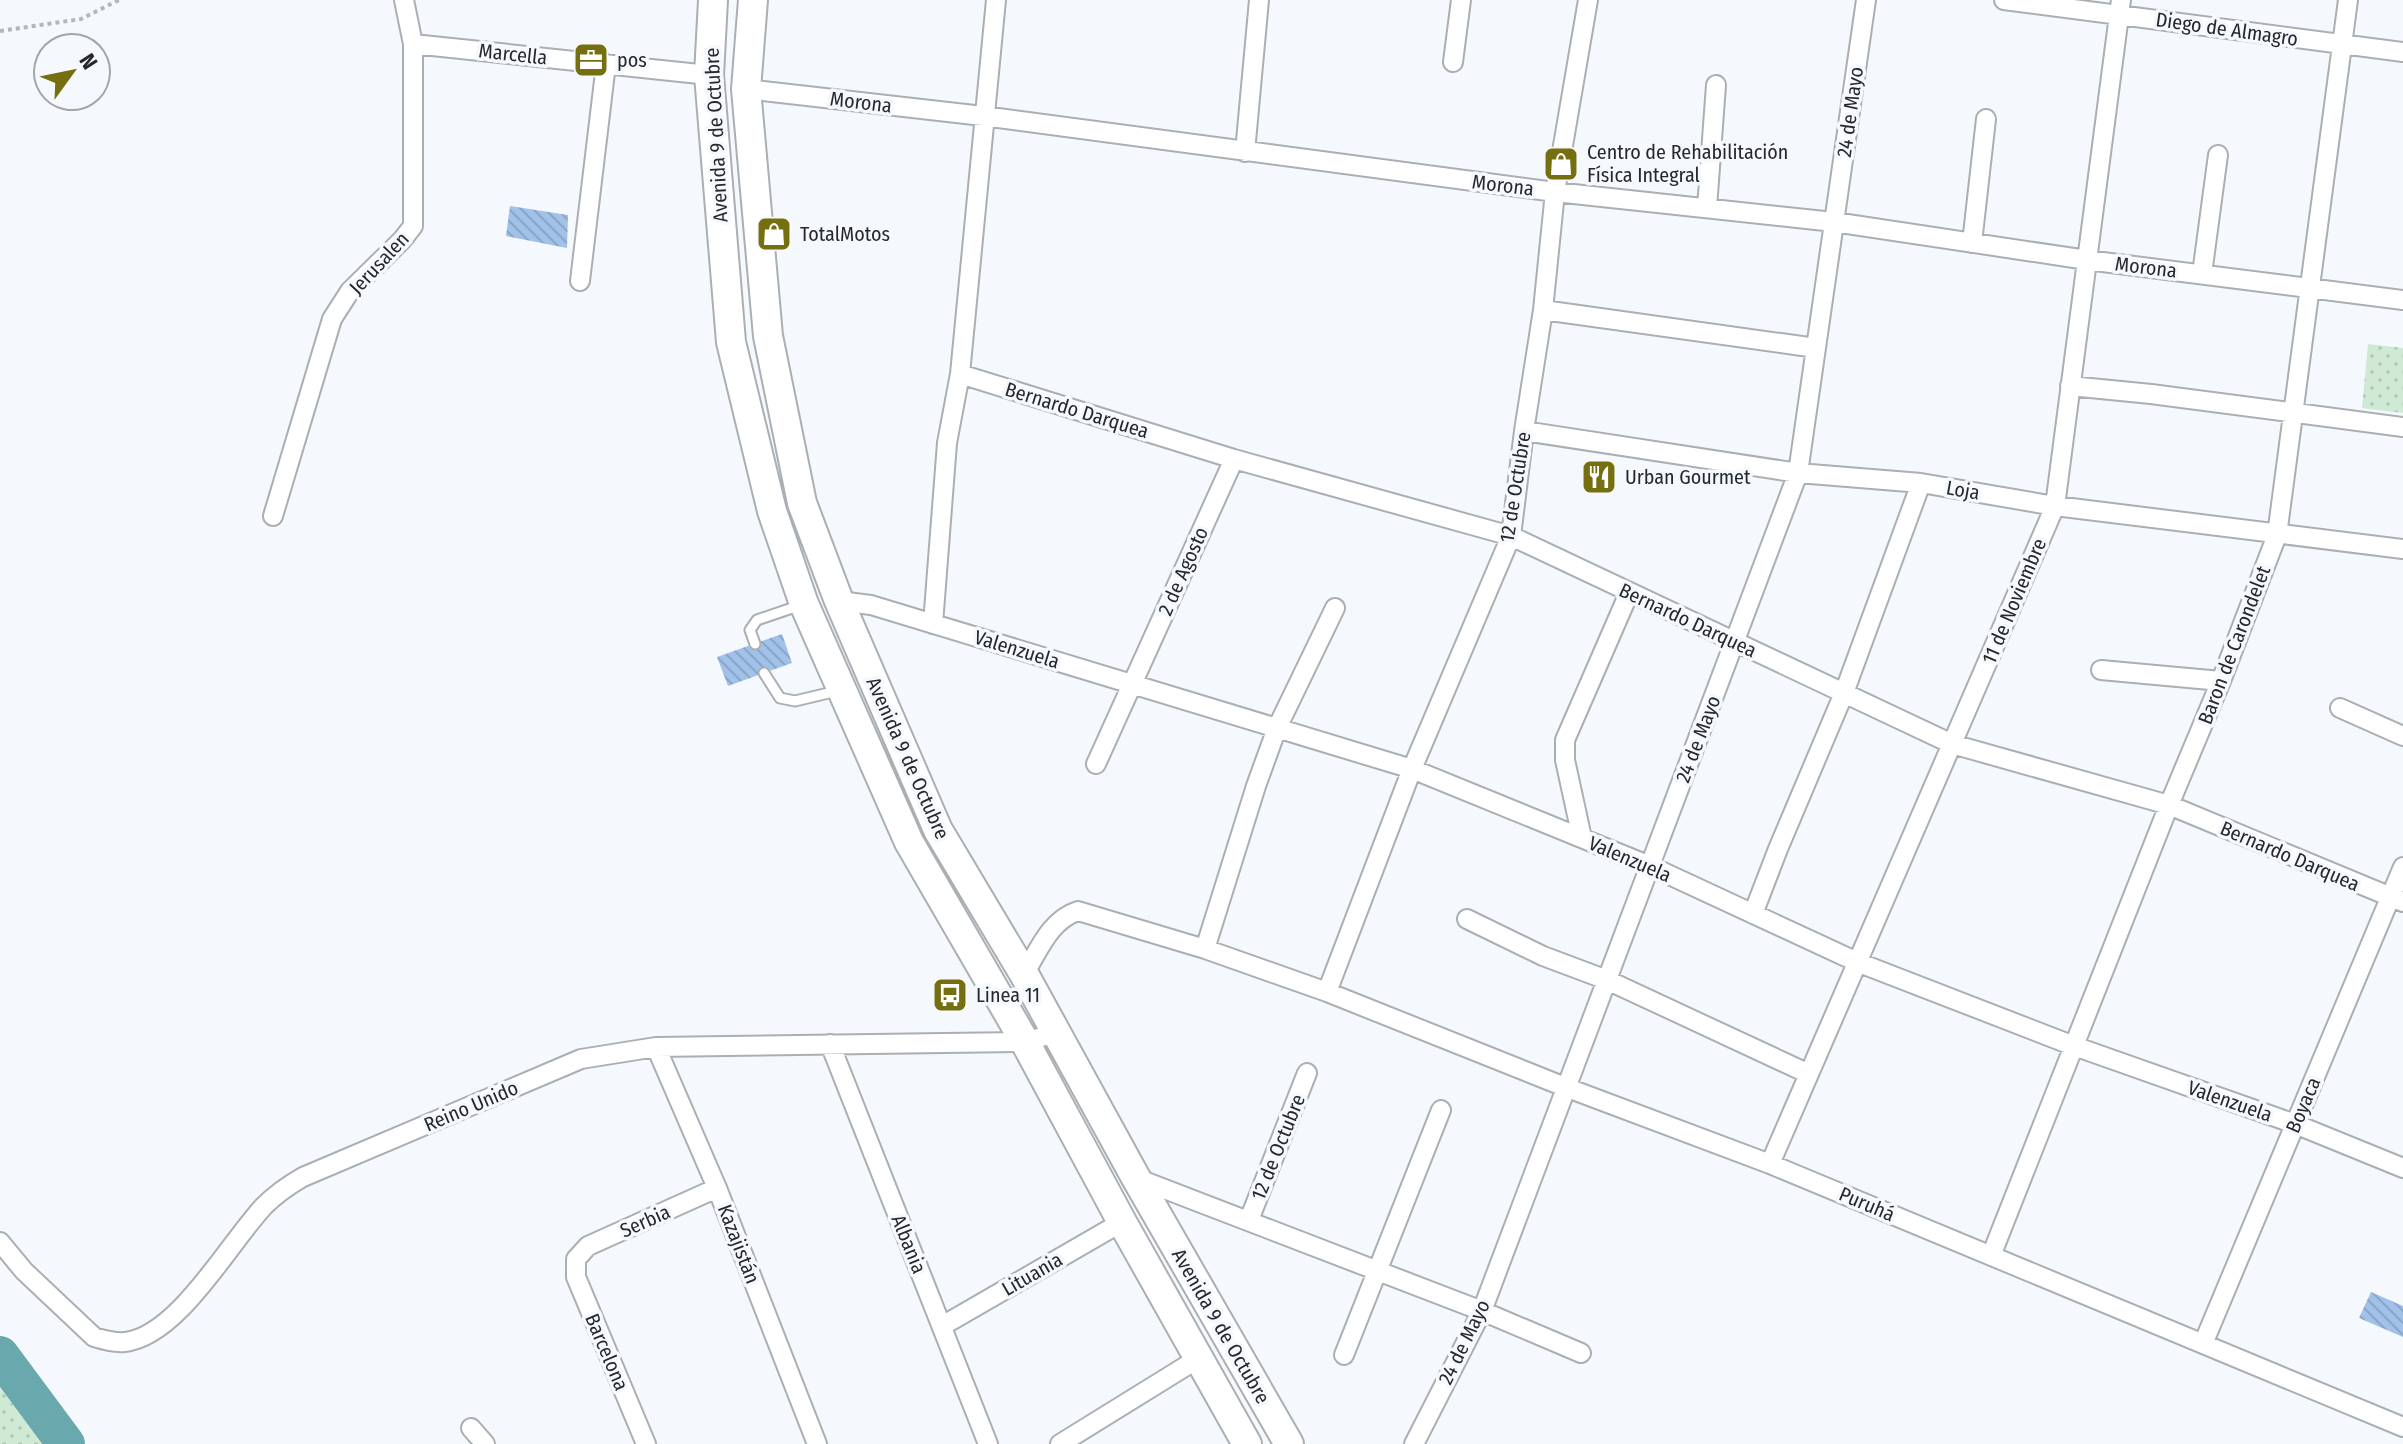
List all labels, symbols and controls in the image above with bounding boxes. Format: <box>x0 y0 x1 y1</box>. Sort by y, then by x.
street label: Diego de Almagro <box>2154 7 2300 51</box>
north arrow <box>32 32 112 112</box>
street label: Marcella <box>478 38 548 70</box>
office icon: pos <box>572 41 610 79</box>
street label: Avenida 9 de Octubre <box>699 47 733 223</box>
text: N <box>73 48 103 74</box>
place label: pos <box>617 48 647 72</box>
street label: 24 de Mayo <box>1832 65 1868 159</box>
street label: Morona <box>829 86 893 118</box>
place label: Centro de Rehabilitación Física Integral <box>1587 140 1788 187</box>
shop icon: Centro de Rehabilitación Física Integral <box>1542 145 1580 183</box>
street label: Morona <box>1471 169 1535 201</box>
shop icon: TotalMotos <box>755 215 793 253</box>
place label: TotalMotos <box>800 222 890 246</box>
street label: Jerusalen <box>344 227 414 299</box>
street label: Morona <box>2114 251 2178 283</box>
street label: Bernardo Darquea <box>1002 377 1152 443</box>
street label: 12 de Octubre <box>1494 430 1536 544</box>
restaurant icon: Urban Gourmet <box>1580 458 1618 496</box>
place label: Urban Gourmet <box>1625 465 1751 489</box>
street label: Loja <box>1944 475 1982 505</box>
street label: 2 de Agosto <box>1153 523 1213 619</box>
street label: 11 de Noviembre <box>1977 535 2051 667</box>
street label: Baron de Carondelet <box>2193 562 2275 728</box>
street label: Bernardo Darquea <box>1615 578 1761 662</box>
street label: Valenzuela <box>972 625 1062 673</box>
street label: Avenida 9 de Octubre <box>861 673 955 843</box>
street label: 24 de Mayo <box>1670 692 1726 786</box>
street label: Bernardo Darquea <box>2217 816 2363 896</box>
street label: Valenzuela <box>1585 831 1675 887</box>
bus stop icon: Linea 11 <box>931 976 969 1014</box>
place label: Linea 11 <box>976 983 1040 1007</box>
street label: Boyaca <box>2281 1074 2325 1136</box>
street label: Reino Unido <box>420 1075 522 1137</box>
street label: Valenzuela <box>2185 1075 2275 1127</box>
street label: 12 de Octubre <box>1246 1091 1310 1203</box>
street label: Puruhá <box>1836 1182 1898 1226</box>
street label: Serbia <box>616 1199 674 1243</box>
street label: Kazajistán <box>713 1201 765 1287</box>
street label: Albania <box>886 1211 932 1277</box>
street label: Avenida 9 de Octubre <box>1167 1244 1275 1408</box>
street label: Lituania <box>997 1247 1067 1301</box>
street label: 24 de Mayo <box>1433 1296 1495 1388</box>
street label: Barcelona <box>580 1310 634 1394</box>

